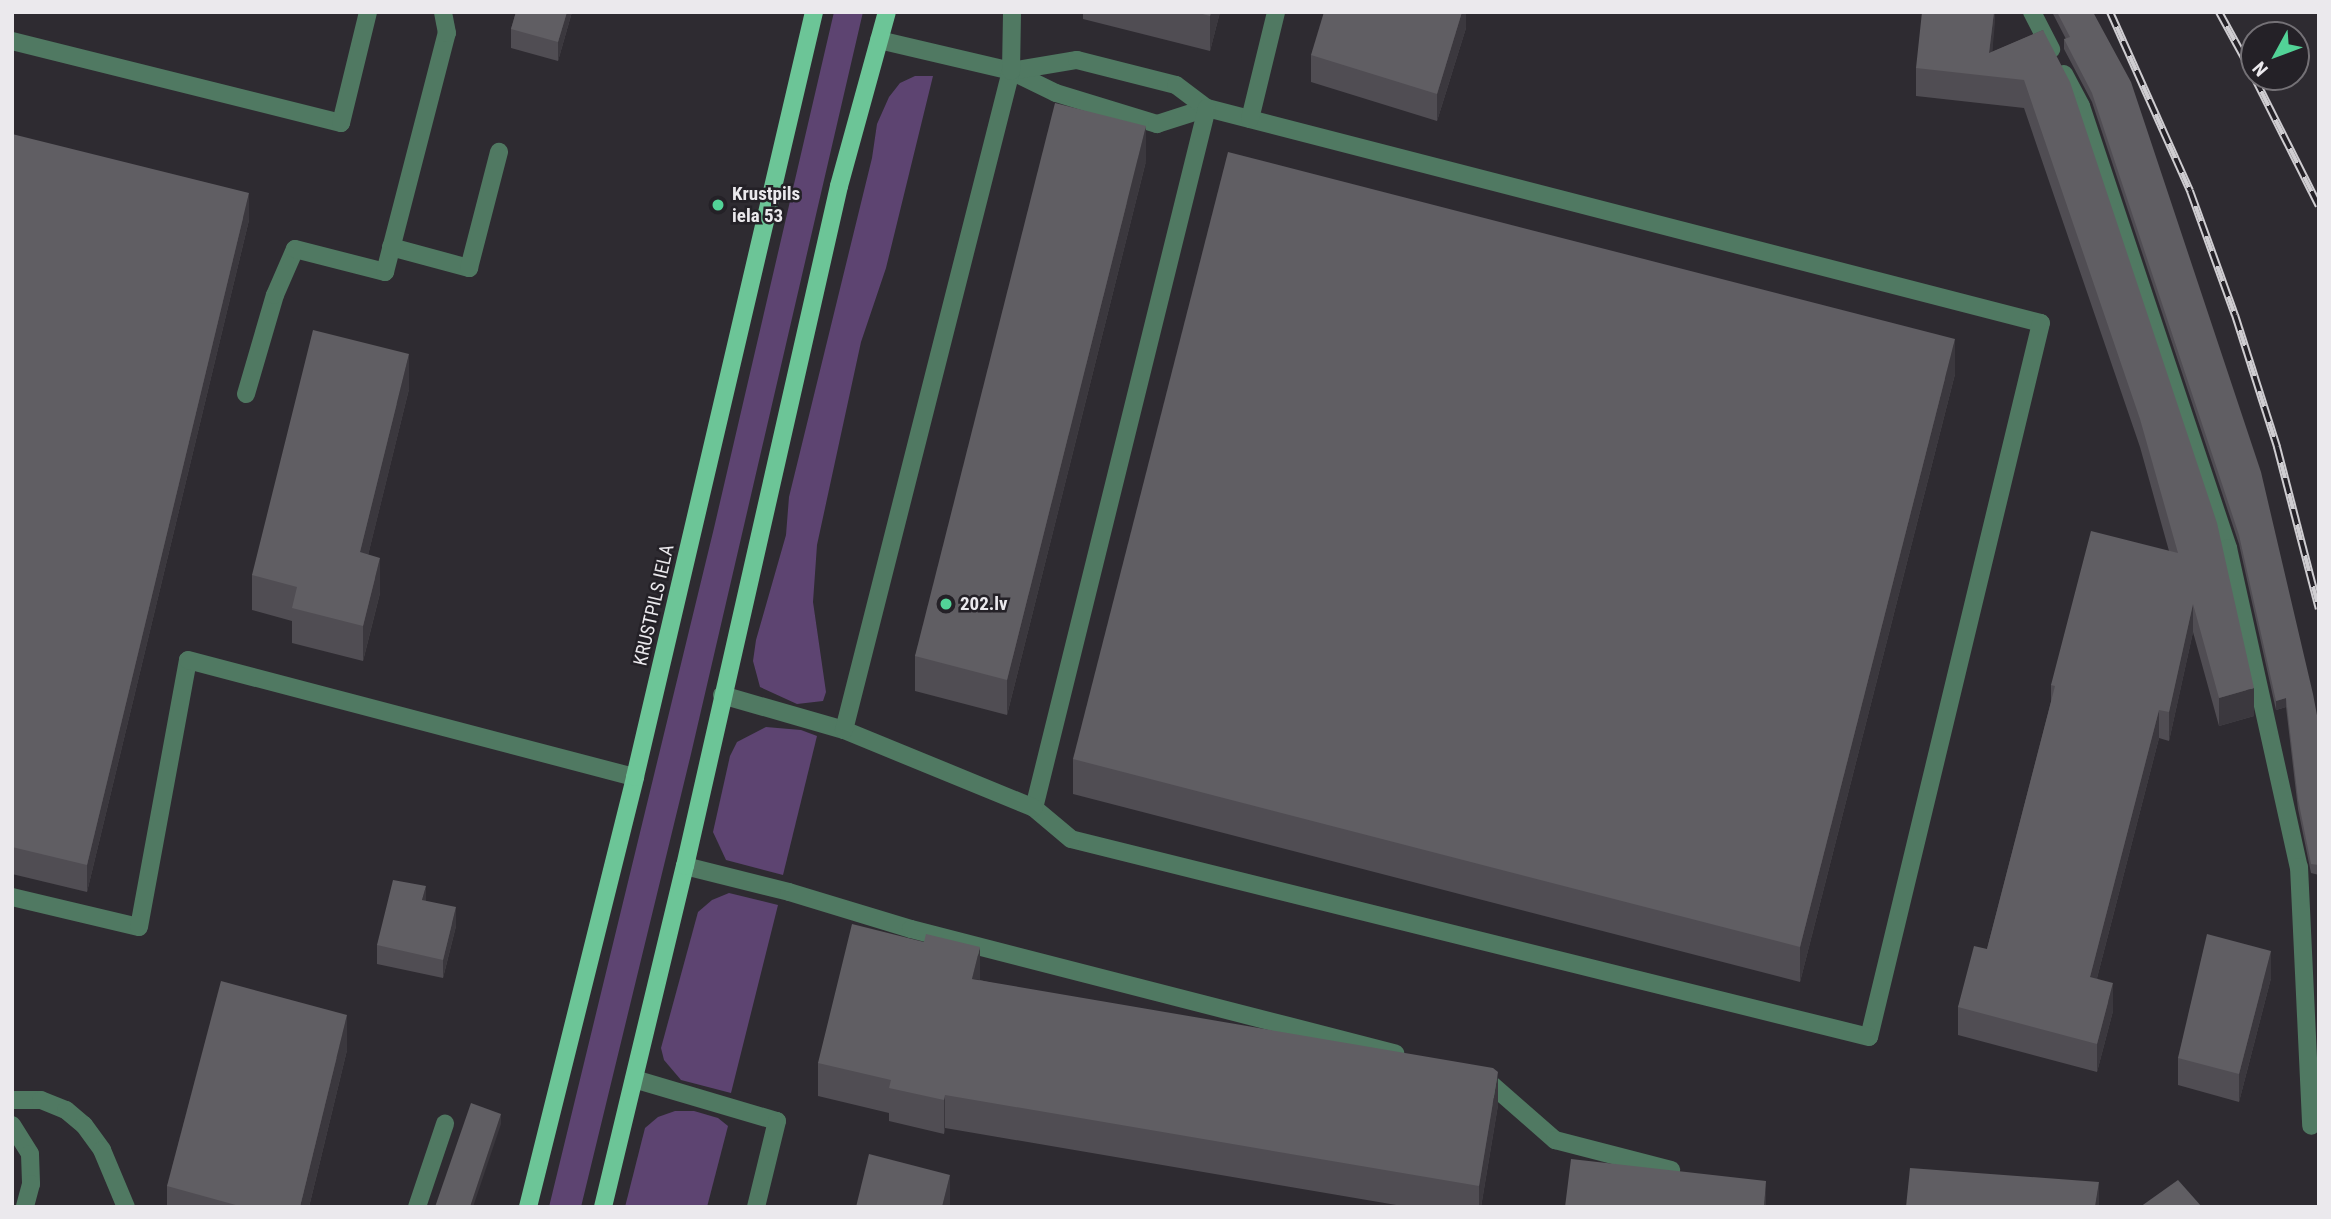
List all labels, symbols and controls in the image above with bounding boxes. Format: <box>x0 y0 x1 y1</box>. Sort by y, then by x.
north arrow <box>2240 21 2310 91</box>
text: N <box>2248 57 2273 81</box>
place label: Krustpils iela 53 <box>732 183 800 227</box>
marker: Krustpils iela 53 <box>710 197 726 213</box>
street label: KRUSTPILS IELA <box>629 542 679 668</box>
place label: 202.lv <box>960 593 1008 615</box>
marker: 202.lv <box>938 596 954 612</box>

